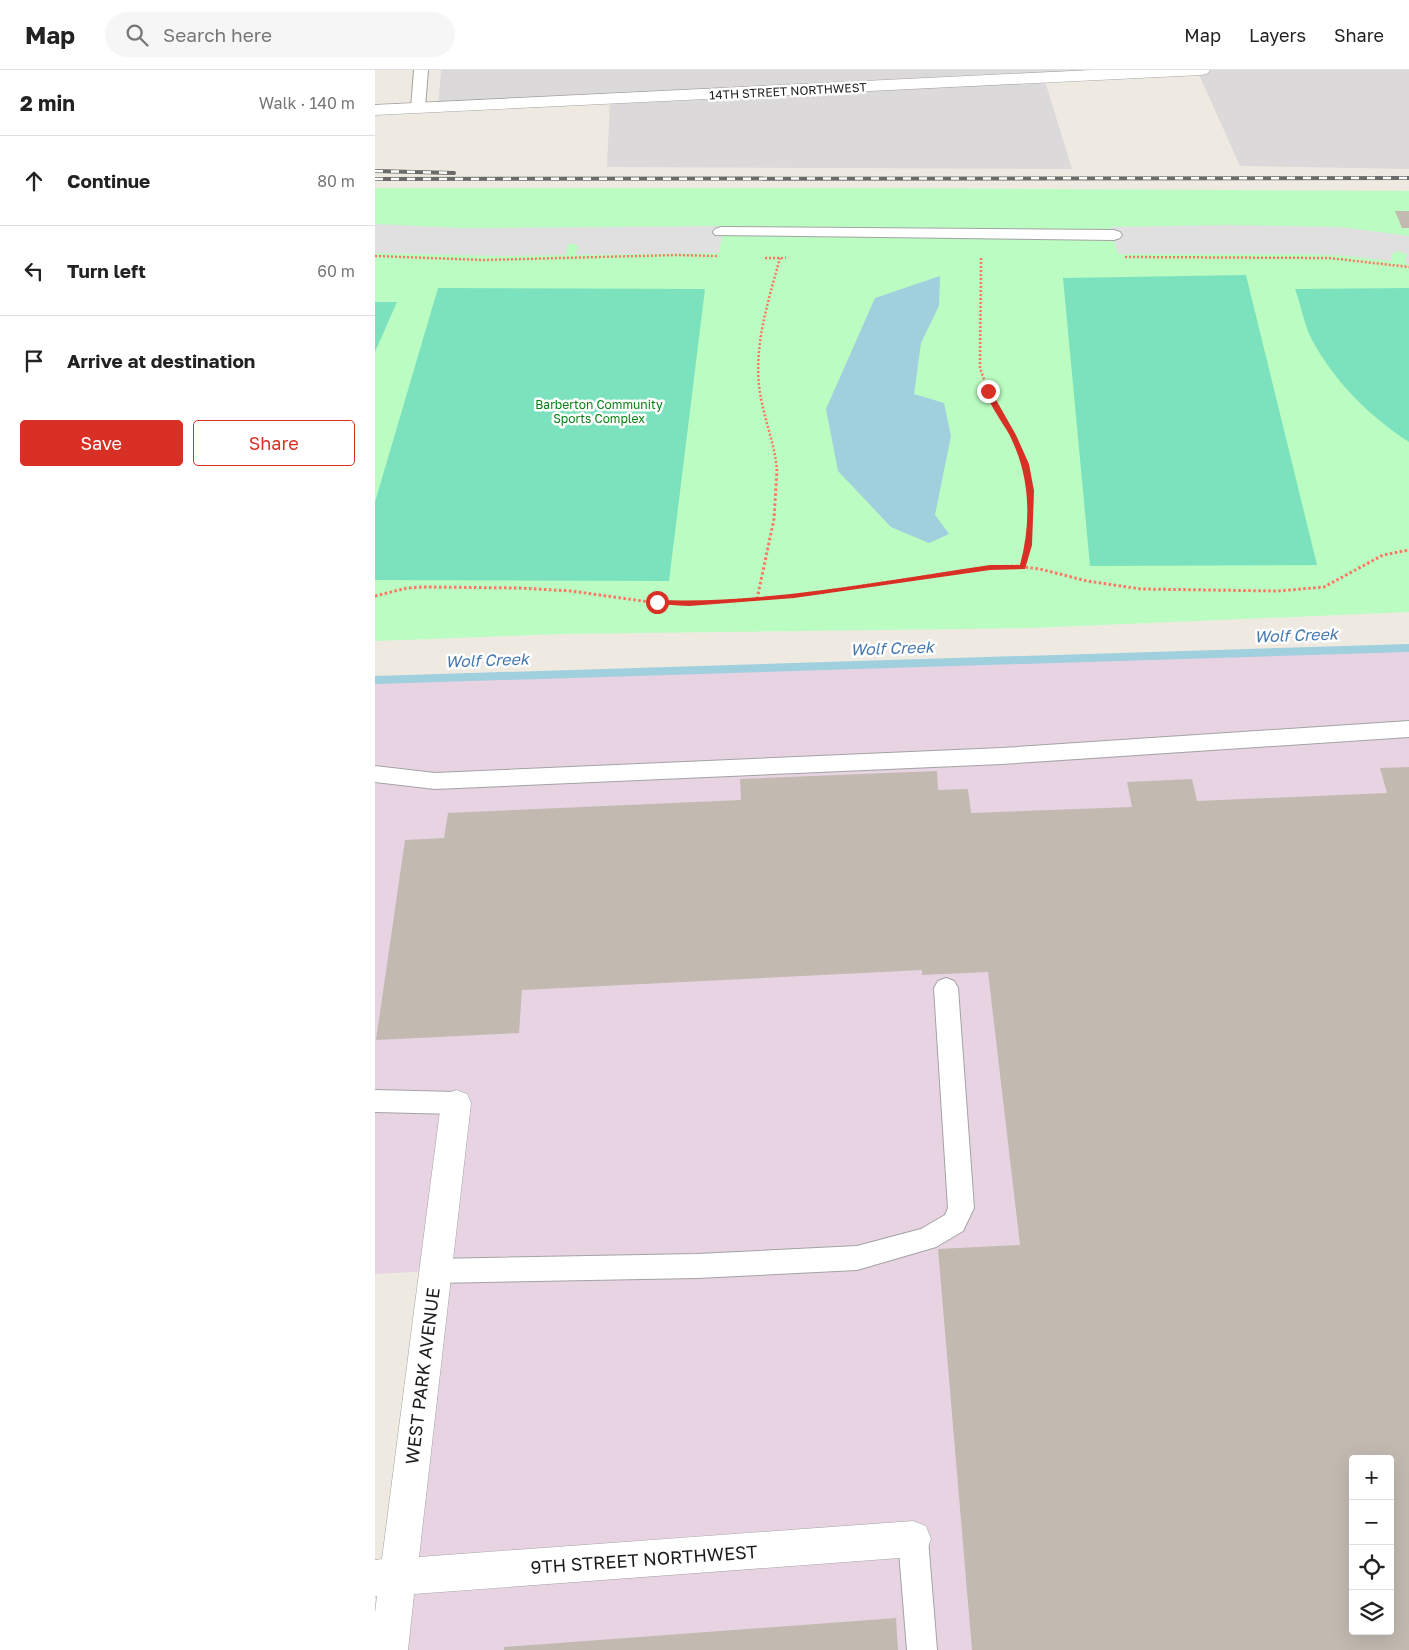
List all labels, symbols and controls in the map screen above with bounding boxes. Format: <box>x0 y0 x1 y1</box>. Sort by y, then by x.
search box <box>105 12 455 57</box>
text: Map <box>25 20 75 49</box>
icon: search <box>123 21 151 49</box>
text: Search here <box>163 23 272 46</box>
text: Map <box>1184 24 1221 46</box>
text: Layers <box>1249 24 1306 46</box>
text: Share <box>1334 24 1384 46</box>
street label: 14TH STREET NORTHWEST <box>709 79 868 103</box>
text: 2 min <box>20 90 75 116</box>
text: Walk · 140 m <box>259 93 355 113</box>
icon: ahead <box>20 167 48 195</box>
text: Continue <box>67 169 150 192</box>
text: 80 m <box>317 171 355 191</box>
icon: left <box>20 257 48 285</box>
text: Turn left <box>67 259 146 282</box>
text: 60 m <box>317 261 355 281</box>
icon: arrive <box>20 347 48 375</box>
text: Arrive at destination <box>67 349 255 372</box>
route end <box>977 380 1000 403</box>
park label: Barberton Community Sports Complex <box>535 397 663 426</box>
button: Save <box>20 420 183 466</box>
button: Share <box>193 420 355 466</box>
route start <box>646 591 669 614</box>
water label: Wolf Creek <box>1254 623 1340 646</box>
water label: Wolf Creek <box>850 636 936 659</box>
water label: Wolf Creek <box>445 648 531 671</box>
street label: WEST PARK AVENUE <box>400 1286 444 1466</box>
map controls <box>1349 1455 1394 1635</box>
button: + <box>1349 1455 1394 1500</box>
button: − <box>1349 1500 1394 1545</box>
street label: 9TH STREET NORTHWEST <box>530 1540 758 1578</box>
button: locate <box>1349 1545 1394 1590</box>
button: layers <box>1349 1590 1394 1635</box>

